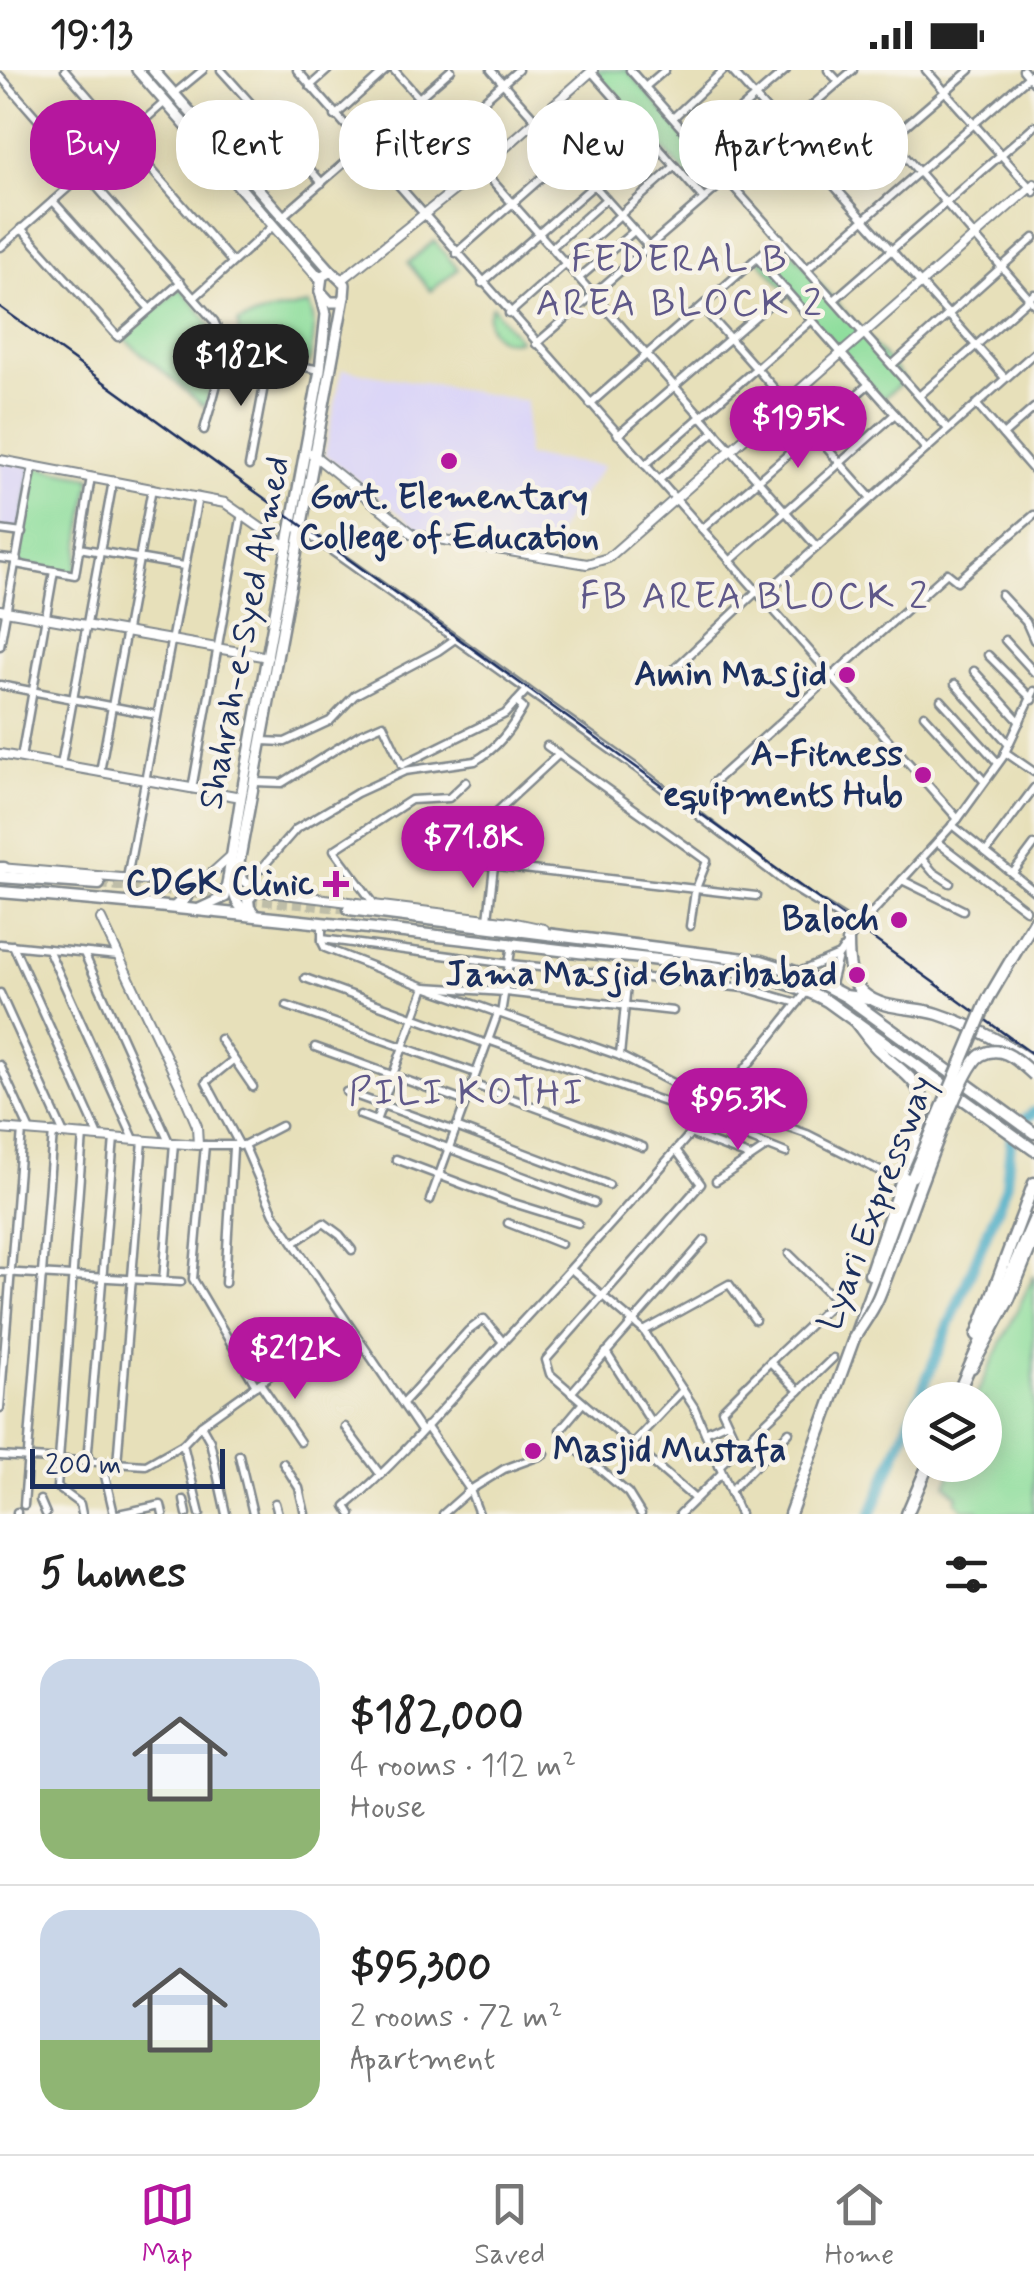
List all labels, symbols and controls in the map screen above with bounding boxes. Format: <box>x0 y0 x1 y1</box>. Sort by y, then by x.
text: 19:13 <box>50 11 133 60</box>
chip: Buy <box>30 100 156 190</box>
chip: Rent <box>176 100 319 190</box>
chip: Filters <box>339 100 507 190</box>
chip: New <box>527 100 659 190</box>
chip: Apartment <box>679 100 908 190</box>
district label: FEDERAL B AREA BLOCK 2 <box>536 236 824 329</box>
pin: $182K <box>171 324 311 409</box>
text: $182K <box>195 335 287 377</box>
pin: $195K <box>728 386 868 471</box>
text: $195K <box>752 397 844 439</box>
marker: Govt. Elementary College of Education <box>438 450 460 472</box>
street label: Shahrah-e-Syed Ahmed <box>188 452 302 814</box>
place label: Govt. Elementary College of Education <box>299 475 599 562</box>
district label: FB AREA BLOCK 2 <box>580 573 930 622</box>
place label: Amin Masjid <box>634 652 827 698</box>
marker: Amin Masjid <box>836 664 858 686</box>
place label: A-Fitness equipments Hub <box>663 732 903 818</box>
marker: A-Fitness equipments Hub <box>912 764 934 786</box>
pin: $71.8K <box>392 806 554 891</box>
text: $71.8K <box>423 817 523 859</box>
place label: CDGK Clinic <box>126 861 314 907</box>
marker: CDGK Clinic <box>323 871 349 897</box>
place label: Baloch <box>782 897 879 943</box>
marker: Baloch <box>888 909 910 931</box>
place label: Jama Masjid Gharibabad <box>446 952 837 998</box>
marker: Jama Masjid Gharibabad <box>846 964 868 986</box>
pin: $95.3K <box>657 1068 819 1153</box>
district label: PILI KOTHI <box>349 1069 585 1118</box>
street label: Lyari Expressway <box>807 1069 947 1337</box>
text: $95.3K <box>690 1079 786 1121</box>
pin: $212K <box>225 1317 365 1402</box>
text: $212K <box>250 1328 340 1370</box>
map controls <box>902 1382 1002 1482</box>
button: layers <box>902 1382 1002 1482</box>
place label: Masjid Mustafa <box>553 1428 786 1475</box>
marker: Masjid Mustafa <box>522 1440 544 1462</box>
scale bar <box>30 1444 225 1488</box>
text: 200 m <box>45 1448 121 1485</box>
text: 5 homes <box>40 1547 186 1602</box>
icon: filters <box>939 1547 994 1602</box>
text: $182,000 <box>350 1690 523 1745</box>
icon: home <box>120 1699 240 1819</box>
text: 4 rooms · 112 m² <box>350 1745 576 1787</box>
text: House <box>350 1787 426 1829</box>
text: $95,300 <box>350 1941 491 1996</box>
icon: home <box>120 1950 240 2070</box>
text: 2 rooms · 72 m² <box>350 1996 563 2038</box>
text: Apartment <box>350 2038 495 2080</box>
tab: Map <box>140 2177 195 2274</box>
tab: Saved <box>474 2177 545 2274</box>
tab: Home <box>825 2177 894 2274</box>

